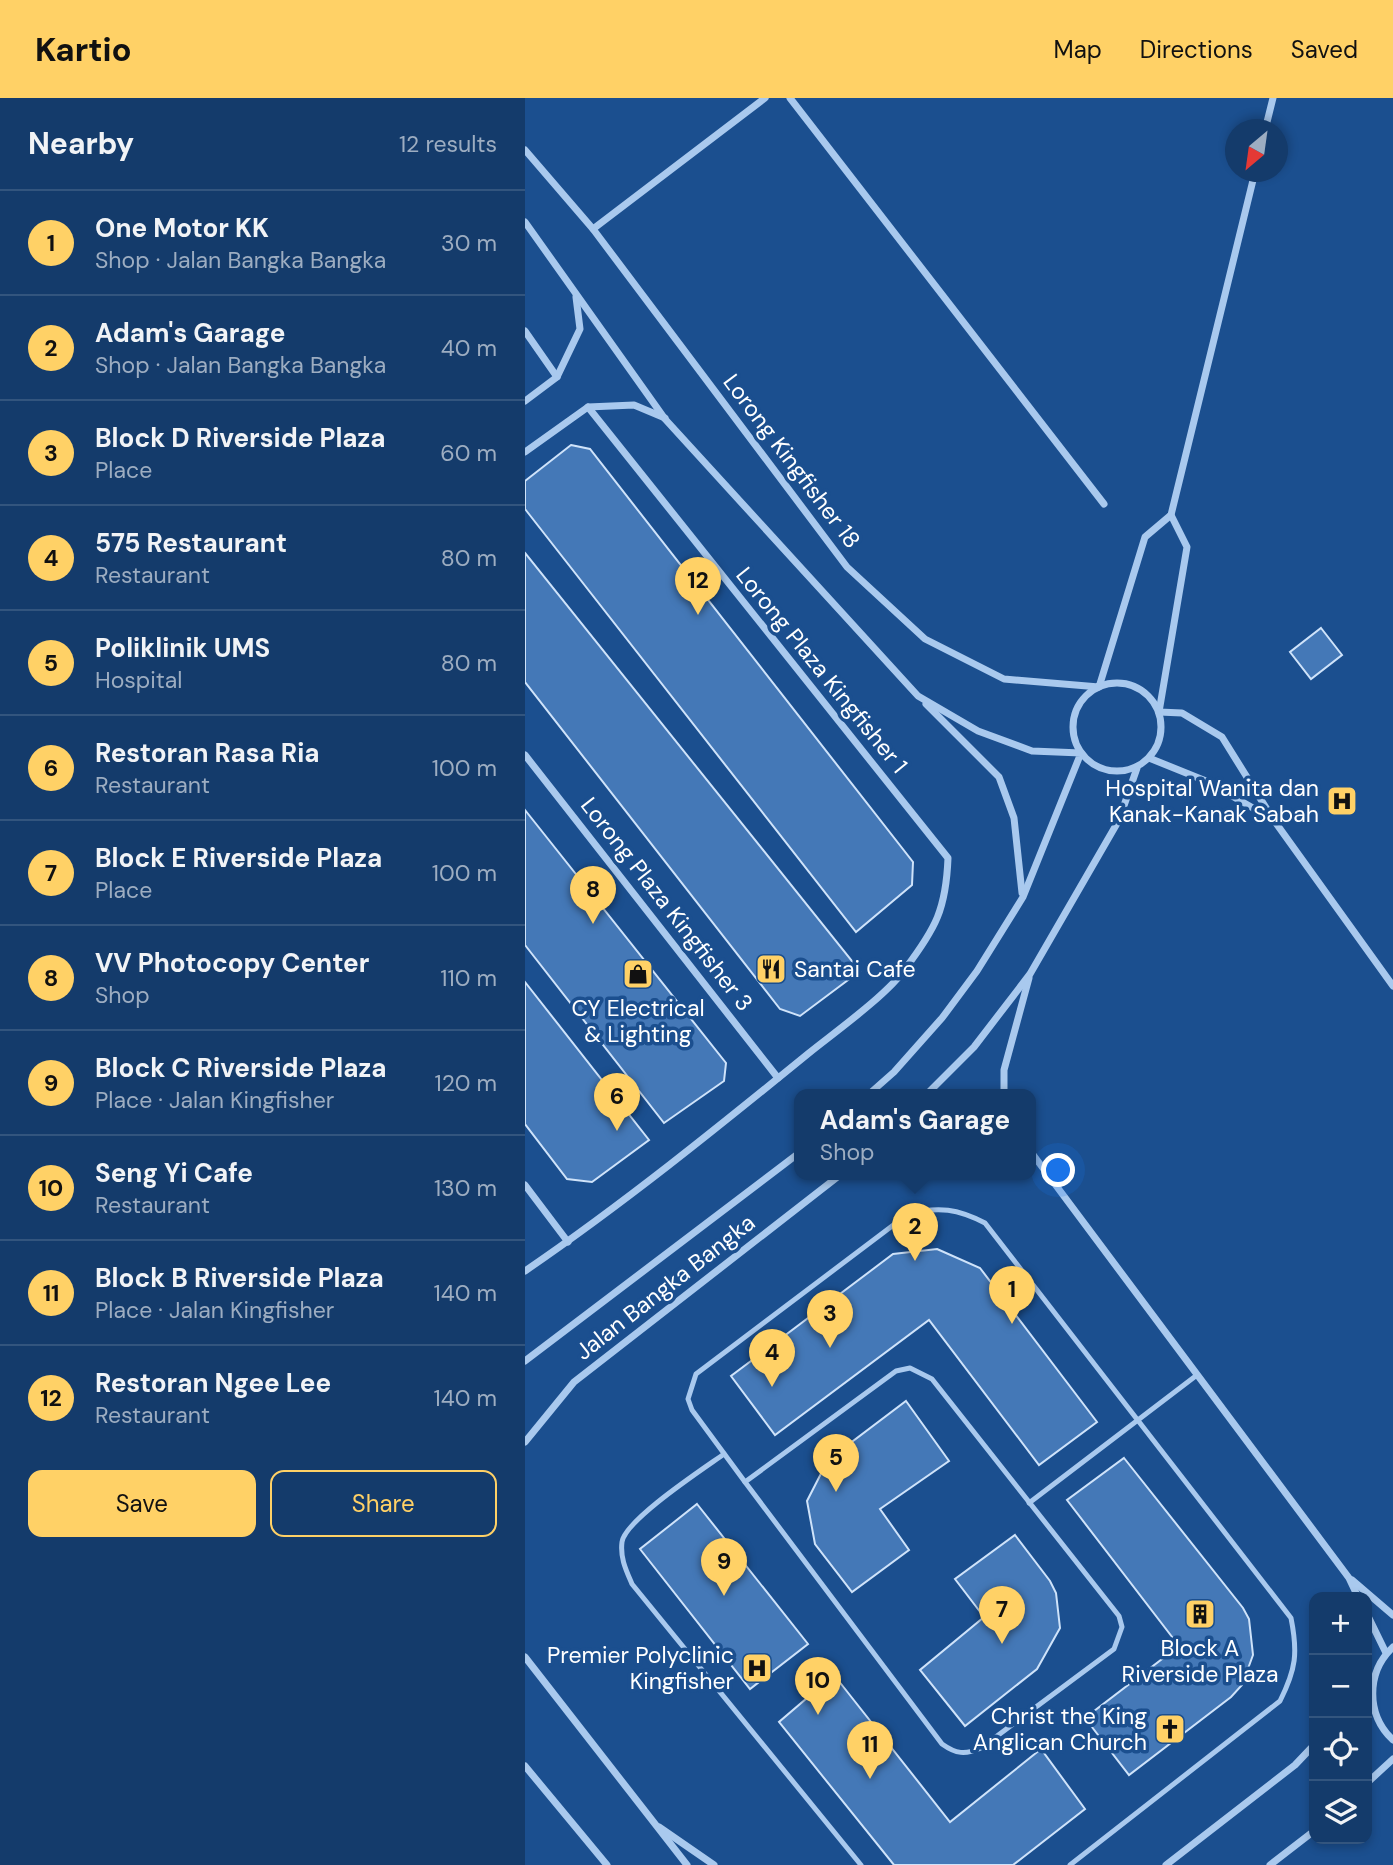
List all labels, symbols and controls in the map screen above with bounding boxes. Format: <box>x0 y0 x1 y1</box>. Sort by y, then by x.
text: Kartio <box>35 28 132 71</box>
text: Map <box>1054 34 1102 65</box>
text: Directions <box>1140 34 1253 65</box>
text: Saved <box>1291 34 1358 65</box>
north arrow <box>1225 119 1288 182</box>
text: Nearby <box>28 124 134 163</box>
text: 12 results <box>399 129 497 159</box>
text: One Motor KK <box>95 211 269 245</box>
text: 1 <box>47 228 55 258</box>
text: 30 m <box>441 228 497 258</box>
text: Shop · Jalan Bangka Bangka <box>95 245 386 275</box>
text: Adam's Garage <box>95 316 285 350</box>
text: 2 <box>44 333 58 363</box>
text: 40 m <box>441 333 497 363</box>
text: Shop · Jalan Bangka Bangka <box>95 350 386 380</box>
street label: Lorong Kingfisher 18 <box>717 368 867 554</box>
text: Block D Riverside Plaza <box>95 421 386 455</box>
text: 3 <box>44 438 58 468</box>
text: 60 m <box>440 438 497 468</box>
text: Place <box>95 455 152 485</box>
text: 575 Restaurant <box>95 526 287 560</box>
text: 4 <box>44 543 58 573</box>
text: 80 m <box>441 543 497 573</box>
pin: 12 <box>675 557 721 615</box>
text: Restaurant <box>95 560 210 590</box>
street label: Lorong Plaza Kingfisher 1 <box>730 561 914 779</box>
text: Poliklinik UMS <box>95 631 270 665</box>
text: 5 <box>44 648 58 678</box>
text: 80 m <box>441 648 497 678</box>
text: Hospital <box>95 665 182 695</box>
text: Restoran Rasa Ria <box>95 736 320 770</box>
text: 6 <box>44 753 58 783</box>
text: 100 m <box>432 753 497 783</box>
text: Restaurant <box>95 770 210 800</box>
place label: Hospital Wanita dan Kanak-Kanak Sabah <box>1105 773 1319 829</box>
hospital icon: Hospital Wanita dan Kanak-Kanak Sabah <box>1325 784 1359 818</box>
street label: Lorong Plaza Kingfisher 3 <box>574 791 760 1017</box>
text: Block E Riverside Plaza <box>95 841 382 875</box>
text: 7 <box>45 858 57 888</box>
text: 100 m <box>432 858 497 888</box>
pin: 8 <box>570 866 616 924</box>
text: Place <box>95 875 152 905</box>
text: VV Photocopy Center <box>95 946 369 980</box>
restaurant icon: Santai Cafe <box>754 952 788 986</box>
place label: Santai Cafe <box>794 954 916 984</box>
shop icon: CY Electrical & Lighting <box>621 957 655 991</box>
text: 8 <box>44 963 58 993</box>
text: 110 m <box>440 963 497 993</box>
text: Shop <box>95 980 150 1010</box>
place label: CY Electrical & Lighting <box>571 993 705 1049</box>
text: Block C Riverside Plaza <box>95 1051 386 1085</box>
text: 9 <box>44 1068 58 1098</box>
text: 120 m <box>434 1068 497 1098</box>
pin: 6 <box>594 1073 640 1131</box>
text: Place · Jalan Kingfisher <box>95 1085 334 1115</box>
popup <box>794 1089 1036 1180</box>
text: Adam's Garage <box>820 1103 1010 1137</box>
text: Shop <box>820 1137 874 1167</box>
your location <box>1041 1153 1075 1187</box>
text: Seng Yi Cafe <box>95 1156 253 1190</box>
text: 10 <box>39 1173 63 1203</box>
text: 130 m <box>434 1173 497 1203</box>
text: Restaurant <box>95 1190 210 1220</box>
pin: 2 <box>892 1203 938 1261</box>
street label: Jalan Bangka Bangka <box>569 1207 761 1367</box>
text: Block B Riverside Plaza <box>95 1261 384 1295</box>
pin: 1 <box>989 1266 1035 1324</box>
text: 11 <box>43 1278 59 1308</box>
text: 140 m <box>434 1278 497 1308</box>
pin: 3 <box>807 1290 853 1348</box>
text: Place · Jalan Kingfisher <box>95 1295 334 1325</box>
pin: 4 <box>749 1329 795 1387</box>
text: Restoran Ngee Lee <box>95 1366 331 1400</box>
text: 12 <box>40 1383 62 1413</box>
text: 140 m <box>434 1383 497 1413</box>
text: Restaurant <box>95 1400 210 1430</box>
pin: 5 <box>813 1434 859 1492</box>
button: Save <box>28 1470 256 1537</box>
button: Share <box>270 1470 497 1537</box>
pin: 9 <box>701 1538 747 1596</box>
pin: 7 <box>979 1586 1025 1644</box>
map controls <box>1309 1592 1372 1844</box>
button: + <box>1309 1592 1372 1655</box>
building icon: Block A Riverside Plaza <box>1183 1597 1217 1631</box>
place label: Block A Riverside Plaza <box>1122 1633 1279 1689</box>
place label: Premier Polyclinic Kingfisher <box>547 1640 734 1696</box>
hospital icon: Premier Polyclinic Kingfisher <box>740 1651 774 1685</box>
button: − <box>1309 1655 1372 1718</box>
pin: 10 <box>795 1657 841 1715</box>
place label: Christ the King Anglican Church <box>973 1701 1147 1757</box>
church icon: Christ the King Anglican Church <box>1153 1712 1187 1746</box>
button: locate <box>1309 1718 1372 1781</box>
pin: 11 <box>847 1721 893 1779</box>
button: layers <box>1309 1781 1372 1844</box>

